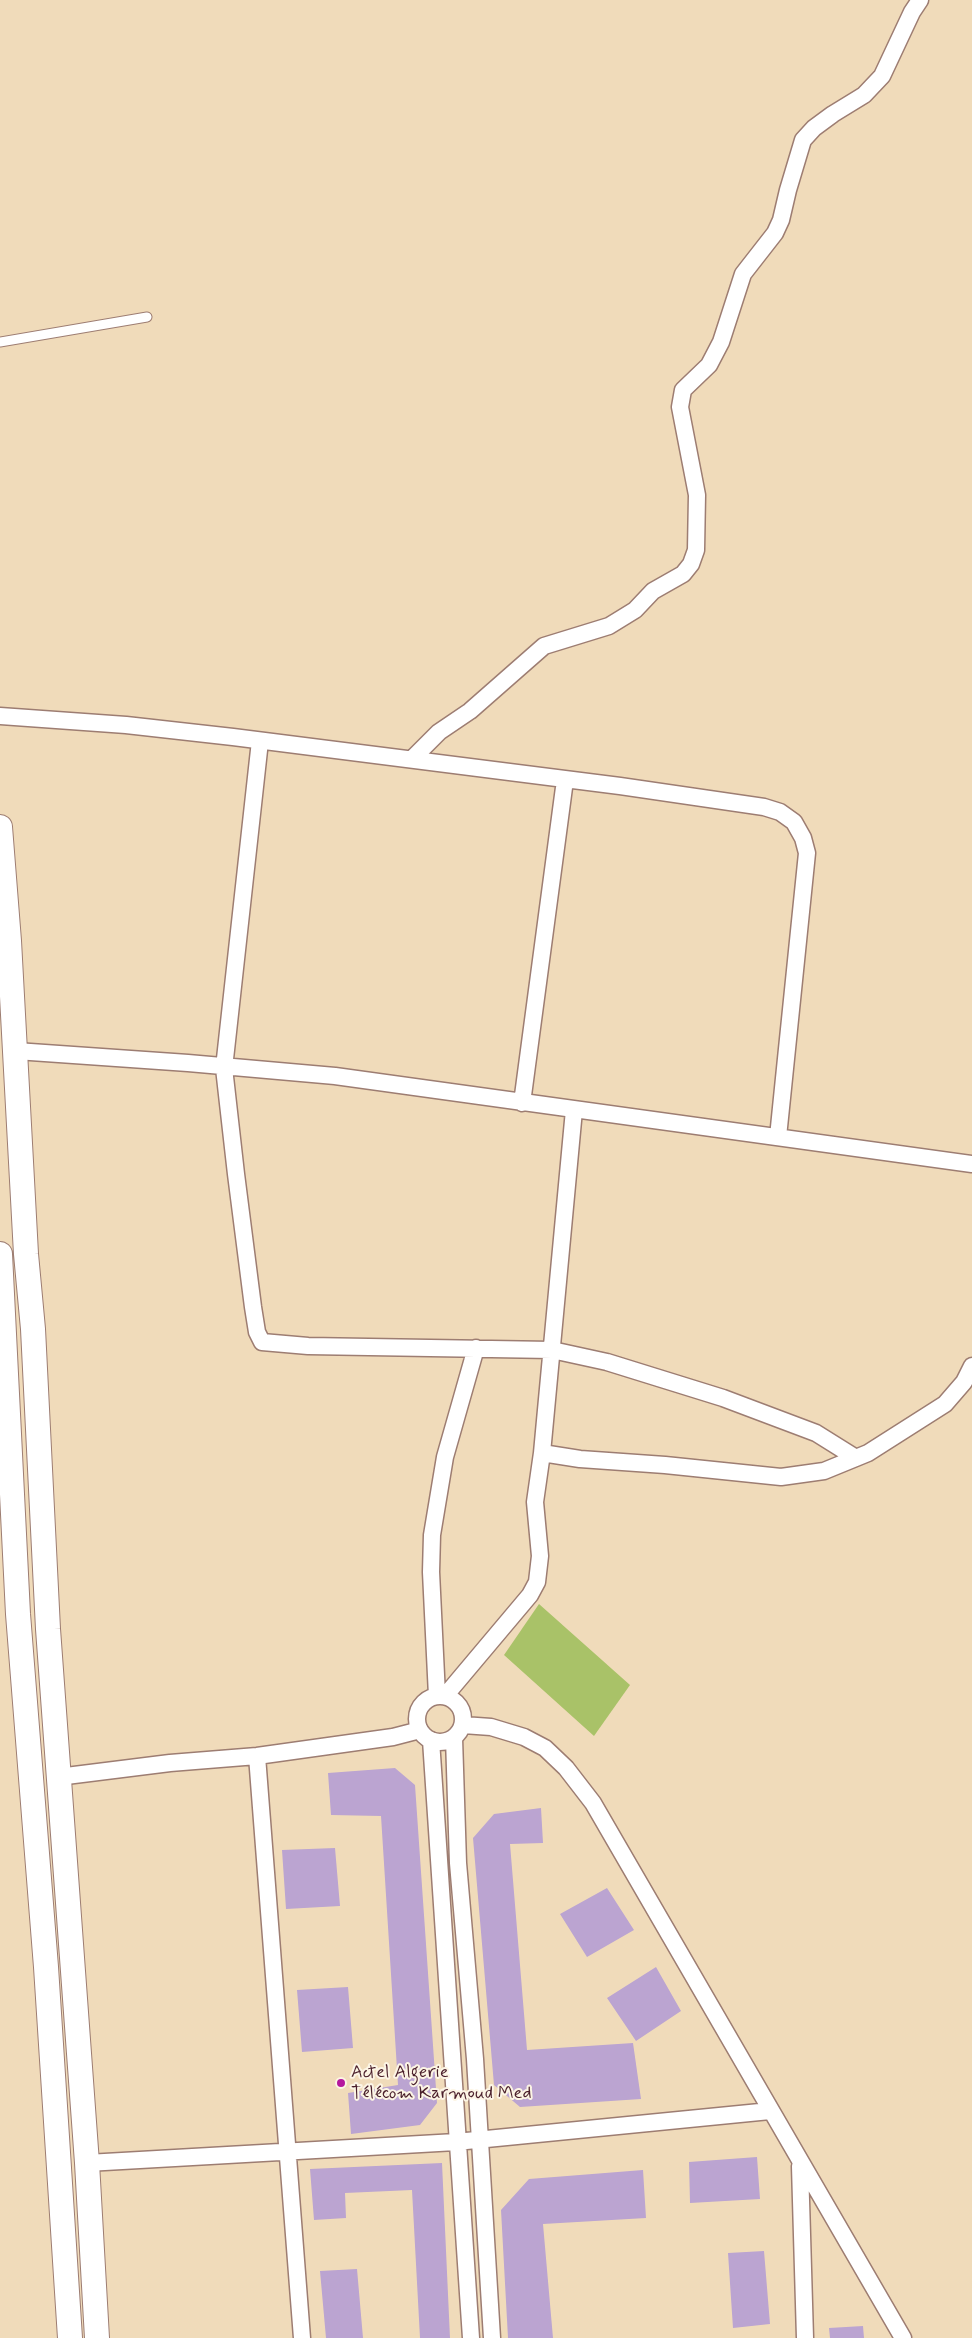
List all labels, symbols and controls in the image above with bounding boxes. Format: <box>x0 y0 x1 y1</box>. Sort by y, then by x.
place label: Actel Algerie Télécom Karmoud Med <box>351 2062 531 2104</box>
marker: Actel Algerie Télécom Karmoud Med <box>335 2077 347 2089</box>

